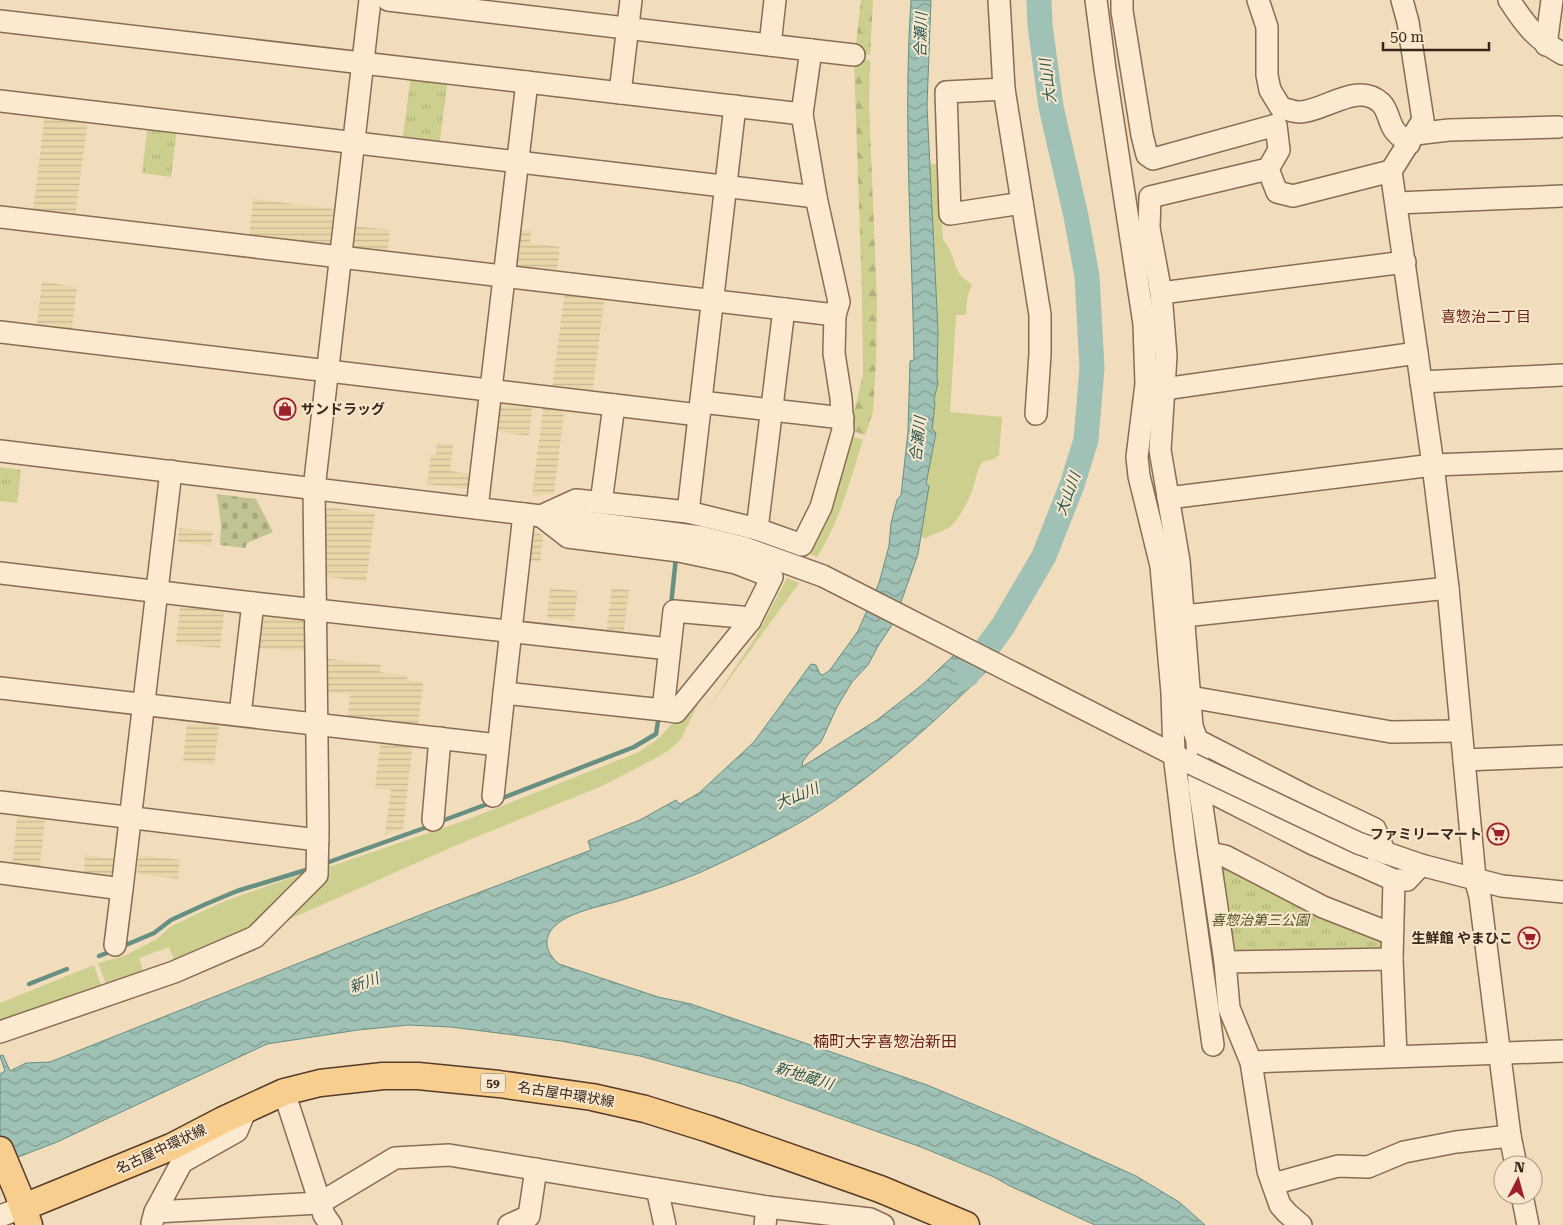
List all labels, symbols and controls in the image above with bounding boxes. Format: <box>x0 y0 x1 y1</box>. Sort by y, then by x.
water label: 合瀬川 <box>912 10 930 58</box>
scale bar <box>1383 20 1489 52</box>
text: 50 m <box>1390 28 1425 46</box>
water label: 大山川 <box>1036 56 1060 104</box>
district label: 喜惣治二丁目 <box>1441 308 1531 326</box>
shop icon: サンドラッグ <box>273 397 297 421</box>
place label: サンドラッグ <box>301 401 385 417</box>
water label: 合瀬川 <box>907 414 930 462</box>
water label: 大山川 <box>1052 468 1085 518</box>
water label: 大山川 <box>773 778 823 813</box>
supermarket icon: ファミリーマート <box>1486 822 1510 846</box>
place label: ファミリーマート <box>1370 826 1482 842</box>
park label: 喜惣治第三公園 <box>1211 912 1311 928</box>
supermarket icon: 生鮮館 やまひこ <box>1517 926 1541 950</box>
place label: 生鮮館 やまひこ <box>1411 930 1513 946</box>
water label: 新川 <box>347 969 383 997</box>
district label: 楠町大字喜惣治新田 <box>813 1032 957 1051</box>
water label: 新地蔵川 <box>773 1059 837 1094</box>
road number: 59 <box>480 1074 506 1092</box>
street label: 名古屋中環状線 <box>516 1078 616 1110</box>
street label: 名古屋中環状線 <box>113 1121 209 1177</box>
north arrow <box>1493 1155 1543 1205</box>
text: N <box>1513 1159 1526 1176</box>

